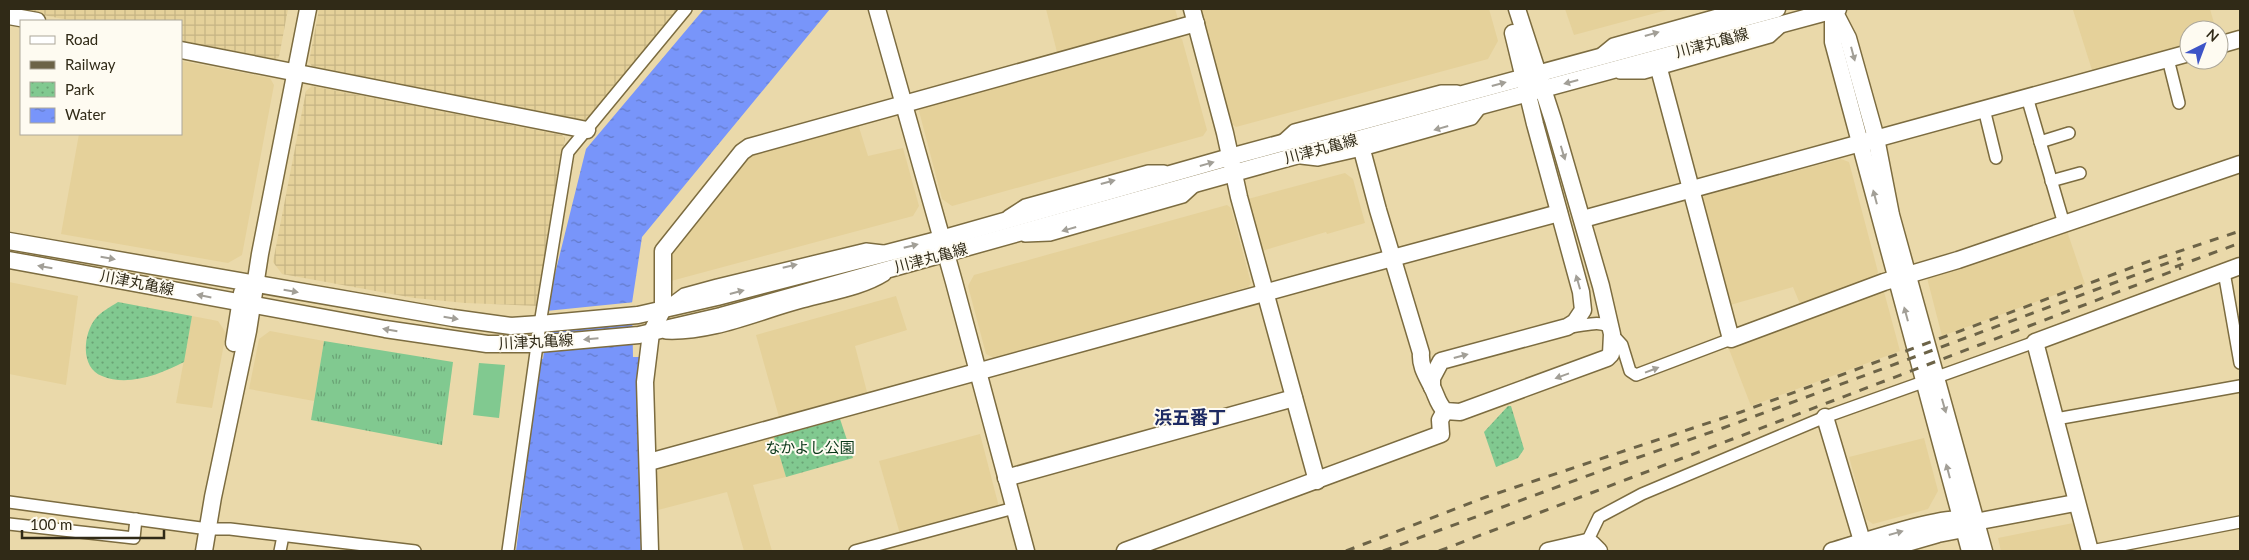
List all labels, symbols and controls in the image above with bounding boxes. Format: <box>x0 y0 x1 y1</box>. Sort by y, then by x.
legend <box>20 20 182 135</box>
north arrow <box>2179 20 2229 70</box>
street label: 川津丸亀線 <box>1673 24 1750 60</box>
text: N <box>2203 25 2223 45</box>
one-way arrow <box>1645 29 1660 37</box>
text: Road <box>65 30 98 48</box>
one-way arrow <box>1849 47 1857 62</box>
text: Railway <box>65 55 116 73</box>
one-way arrow <box>1564 78 1579 86</box>
text: Park <box>65 80 95 98</box>
one-way arrow <box>1492 80 1507 88</box>
text: Water <box>65 105 106 123</box>
one-way arrow <box>1434 124 1449 132</box>
street label: 川津丸亀線 <box>1282 130 1359 166</box>
one-way arrow <box>1559 145 1567 161</box>
one-way arrow <box>1200 159 1215 167</box>
one-way arrow <box>1101 178 1116 186</box>
one-way arrow <box>1870 190 1878 205</box>
one-way arrow <box>1062 226 1077 234</box>
street label: 川津丸亀線 <box>892 239 969 275</box>
one-way arrow <box>904 242 919 250</box>
one-way arrow <box>101 255 117 263</box>
one-way arrow <box>36 262 52 270</box>
one-way arrow <box>783 262 798 270</box>
street label: 川津丸亀線 <box>99 266 176 298</box>
one-way arrow <box>1574 274 1582 289</box>
one-way arrow <box>283 287 299 295</box>
one-way arrow <box>729 287 744 295</box>
one-way arrow <box>196 291 212 299</box>
one-way arrow <box>1902 307 1910 322</box>
one-way arrow <box>444 314 460 322</box>
one-way arrow <box>381 325 397 333</box>
street label: 川津丸亀線 <box>498 330 574 352</box>
one-way arrow <box>583 335 599 343</box>
one-way arrow <box>1454 352 1469 360</box>
one-way arrow <box>1645 365 1659 373</box>
one-way arrow <box>1554 372 1569 380</box>
one-way arrow <box>1940 399 1948 414</box>
district label: 浜五番丁 <box>1154 406 1226 428</box>
park label: なかよし公園 <box>765 438 855 456</box>
one-way arrow <box>1944 464 1952 479</box>
scale bar <box>22 508 165 540</box>
text: 100 m <box>30 515 72 533</box>
one-way arrow <box>1888 529 1903 537</box>

